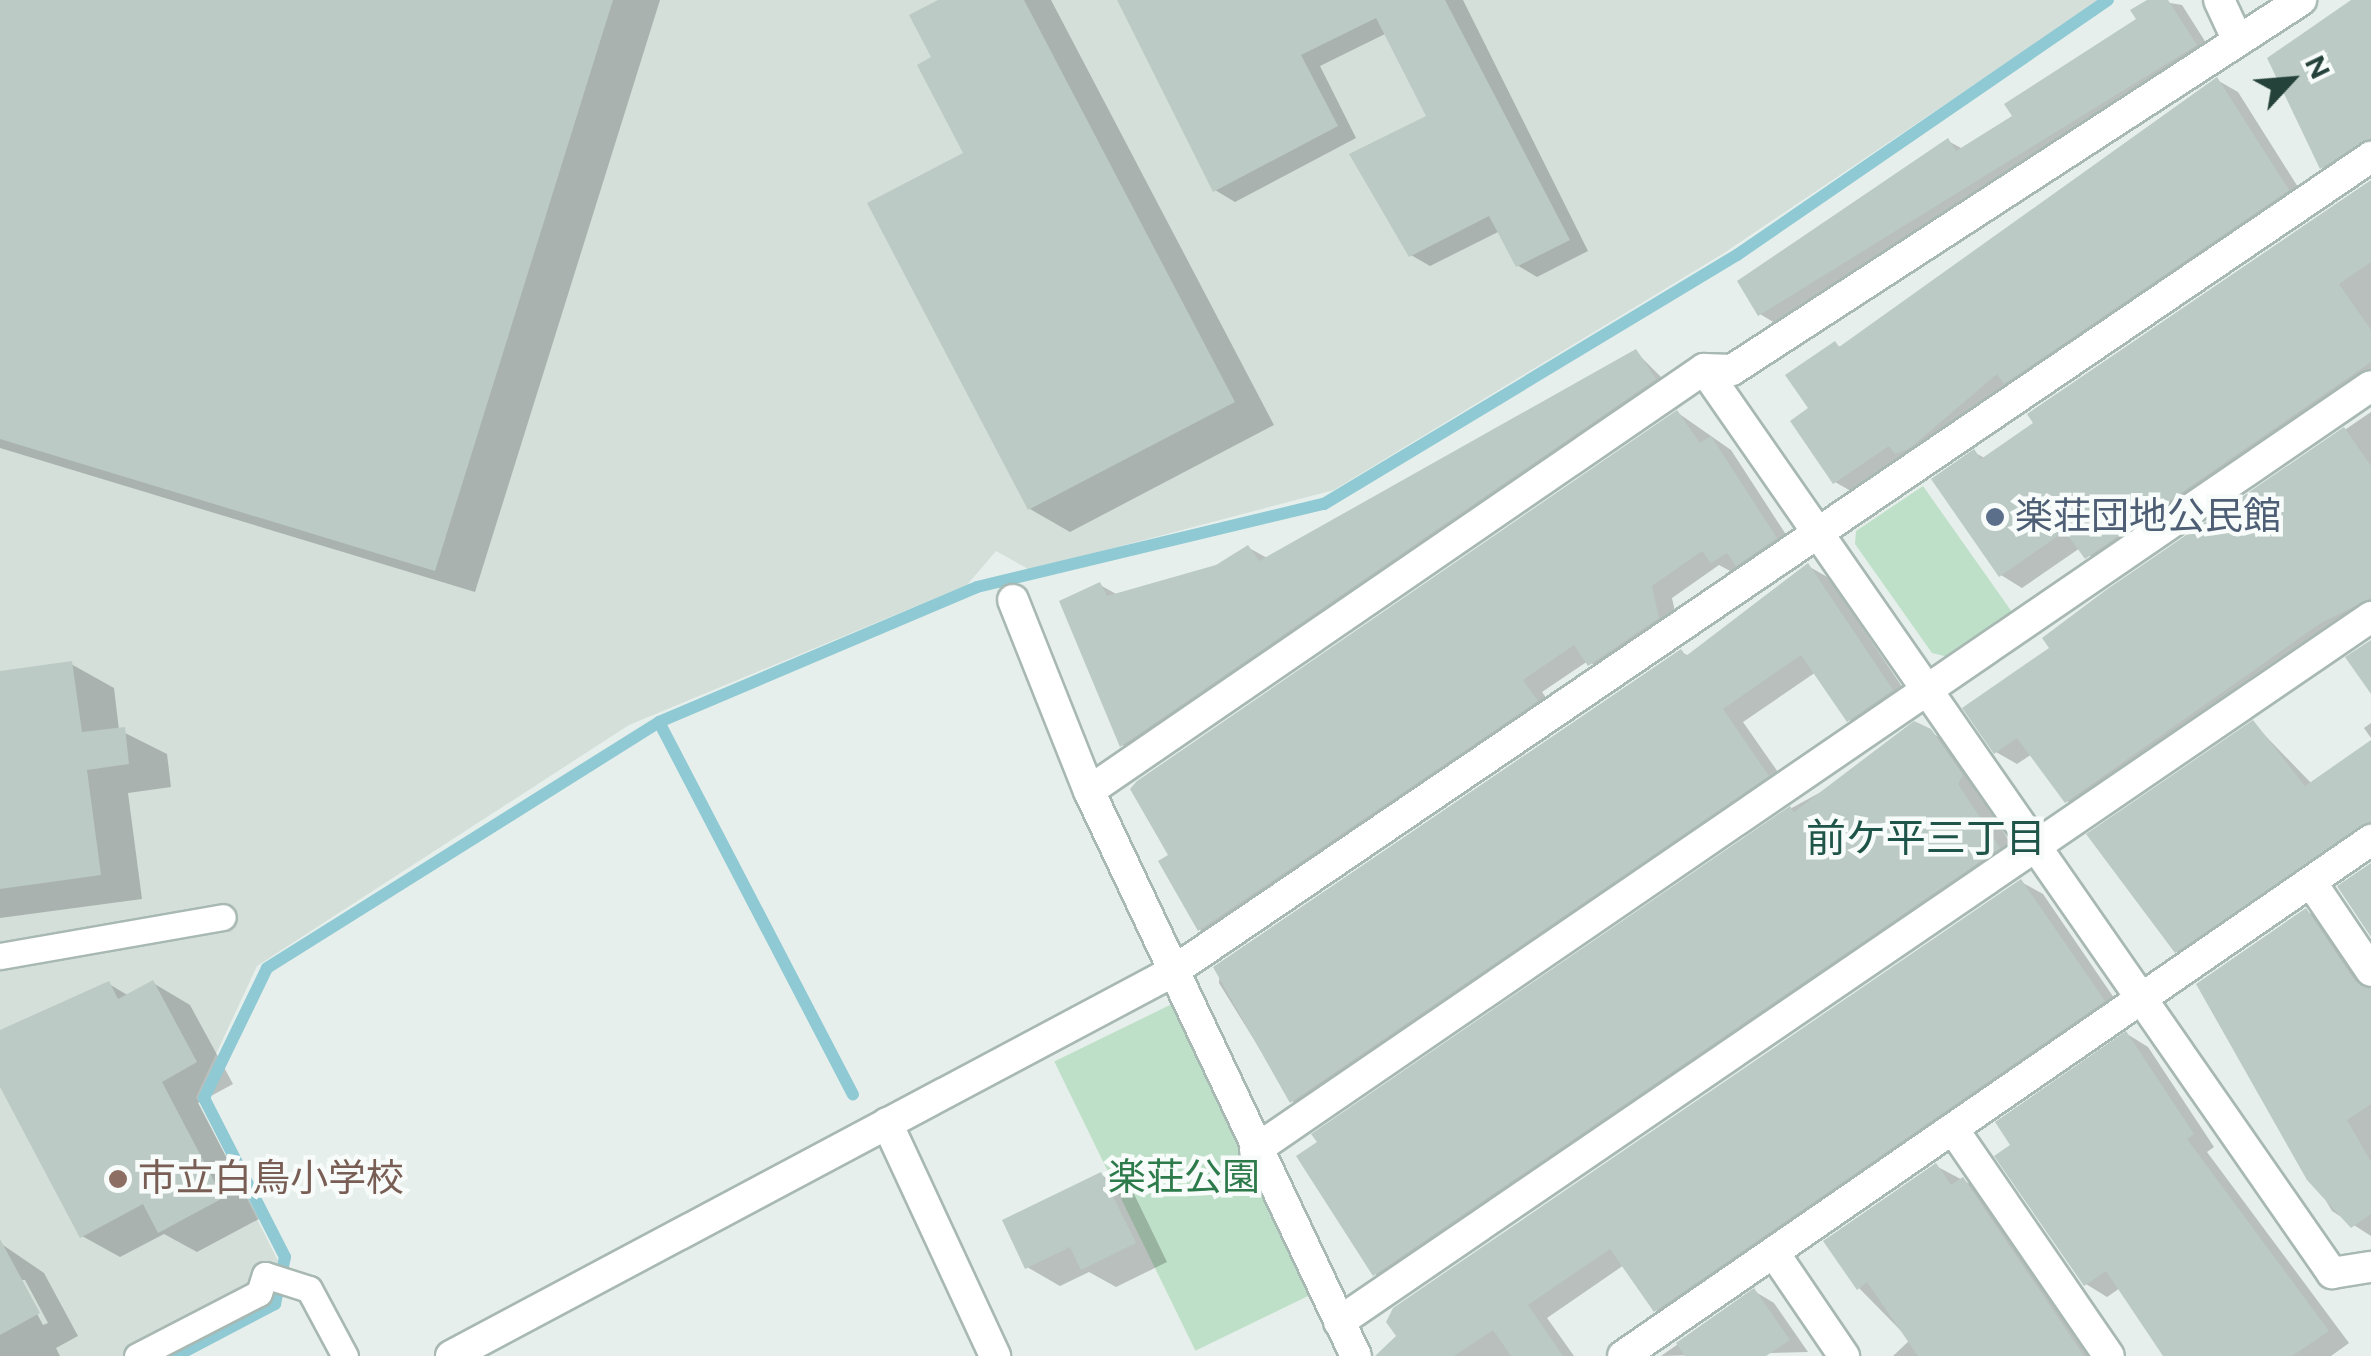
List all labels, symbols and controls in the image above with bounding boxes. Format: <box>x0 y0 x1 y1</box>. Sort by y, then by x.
north arrow <box>2241 30 2341 130</box>
text: N <box>2298 50 2338 84</box>
place label: 楽荘団地公民館 <box>2015 494 2281 540</box>
marker: 楽荘団地公民館 <box>1984 506 2006 528</box>
district label: 前ケ平三丁目 <box>1806 814 2046 862</box>
park label: 楽荘公園 <box>1108 1155 1260 1201</box>
place label: 市立白鳥小学校 <box>138 1156 404 1202</box>
marker: 市立白鳥小学校 <box>107 1168 129 1190</box>

